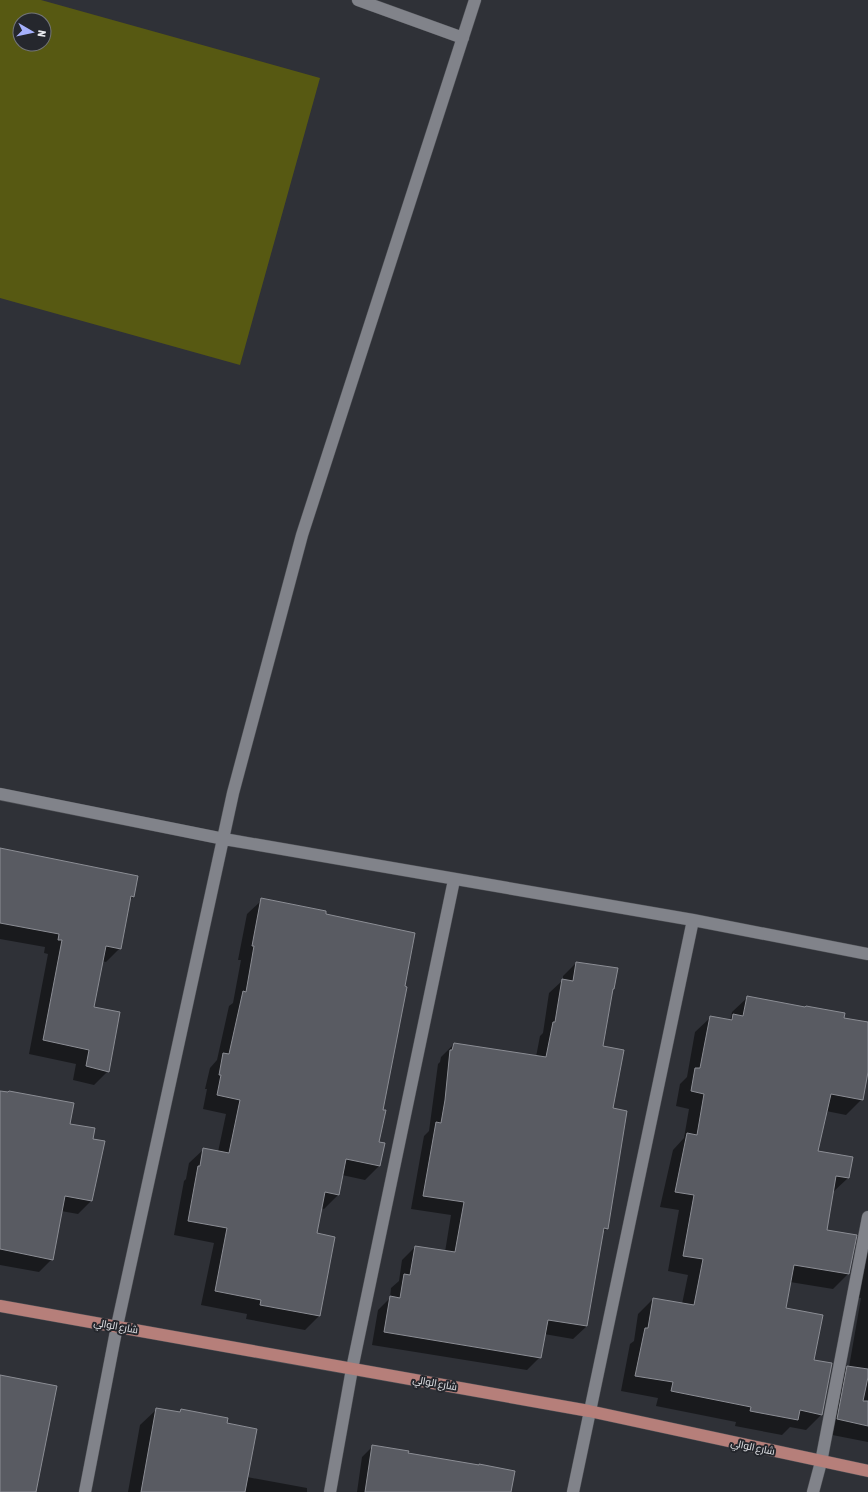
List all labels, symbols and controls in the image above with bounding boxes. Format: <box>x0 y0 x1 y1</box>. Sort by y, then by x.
north arrow <box>12 12 52 52</box>
text: N <box>35 29 48 38</box>
street label: شارع الوالي <box>93 1317 139 1337</box>
street label: شارع الوالي <box>412 1374 458 1394</box>
street label: شارع الوالي <box>730 1437 776 1459</box>

